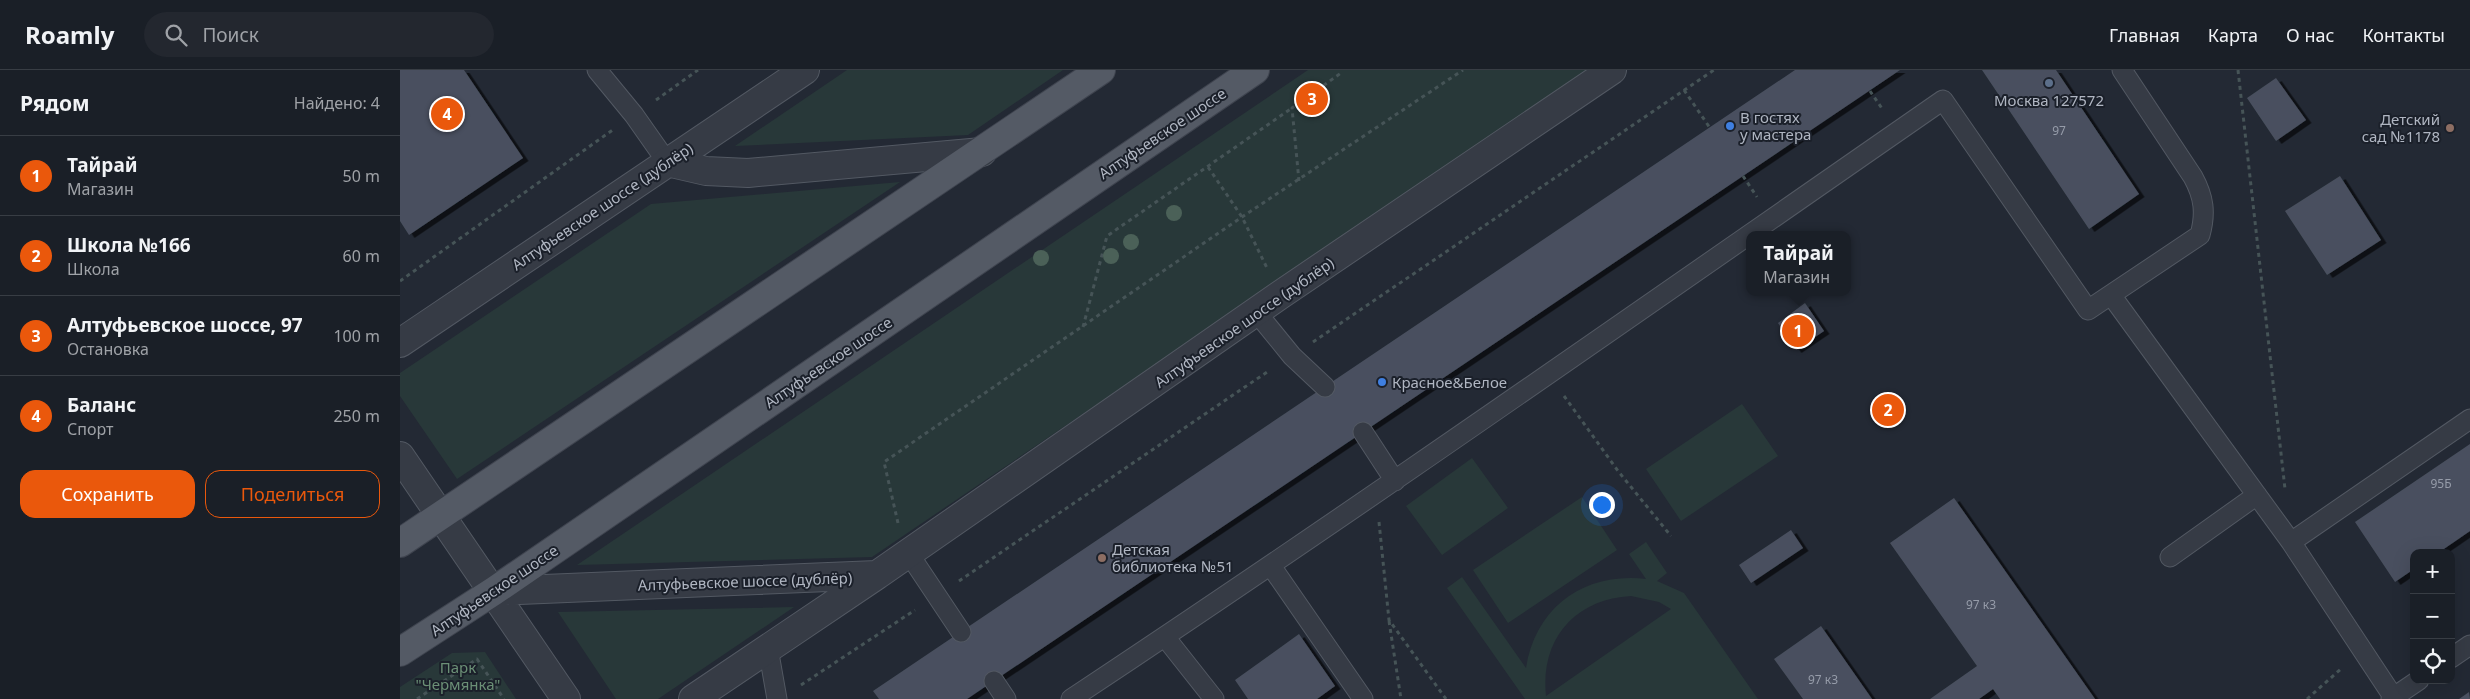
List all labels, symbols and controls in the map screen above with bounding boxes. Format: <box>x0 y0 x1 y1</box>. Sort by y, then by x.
search box <box>144 12 494 57</box>
text: Roamly <box>25 18 114 51</box>
icon: search <box>162 21 190 49</box>
text: Поиск <box>202 22 259 48</box>
text: Главная <box>2109 23 2180 47</box>
text: Карта <box>2208 23 2258 47</box>
text: О нас <box>2286 23 2334 47</box>
text: Контакты <box>2362 23 2445 47</box>
marker: Москва 127572 <box>2043 77 2055 89</box>
pin: 3 <box>1296 80 1328 118</box>
street label: Алтуфьевское шоссе <box>1094 83 1230 183</box>
text: Рядом <box>20 89 90 117</box>
place label: Москва 127572 <box>1994 90 2104 110</box>
text: Найдено: 4 <box>294 92 380 114</box>
pin: 4 <box>431 95 463 133</box>
place label: В гостях у мастера <box>1740 107 1811 144</box>
place label: Детский сад №1178 <box>2362 109 2440 146</box>
marker: В гостях у мастера <box>1724 120 1736 132</box>
house number: 97 <box>2052 122 2066 139</box>
marker: Детский сад №1178 <box>2444 122 2456 134</box>
street label: Алтуфьевское шоссе (дублёр) <box>507 138 697 274</box>
text: Тайрай <box>67 152 138 178</box>
text: 1 <box>31 165 41 187</box>
text: 50 m <box>343 165 380 187</box>
text: Магазин <box>67 178 134 200</box>
popup <box>1746 231 1851 296</box>
text: Школа №166 <box>67 232 191 258</box>
text: Тайрай <box>1763 240 1834 266</box>
text: 2 <box>31 245 41 267</box>
text: 60 m <box>343 245 380 267</box>
street label: Алтуфьевское шоссе (дублёр) <box>1150 252 1338 392</box>
text: Школа <box>67 258 120 280</box>
text: Магазин <box>1763 266 1830 288</box>
text: Алтуфьевское шоссе, 97 <box>67 312 303 338</box>
street label: Алтуфьевское шоссе <box>760 312 896 412</box>
pin: 1 <box>1782 312 1814 350</box>
text: 3 <box>31 325 41 347</box>
text: 100 m <box>333 325 380 347</box>
text: Остановка <box>67 338 149 360</box>
place label: Красное&Белое <box>1392 372 1507 392</box>
marker: Красное&Белое <box>1376 376 1388 388</box>
pin: 2 <box>1872 391 1904 429</box>
text: Баланс <box>67 392 136 418</box>
text: 4 <box>31 405 41 427</box>
text: 250 m <box>333 405 380 427</box>
text: Спорт <box>67 418 113 440</box>
button: Сохранить <box>20 470 195 518</box>
button: Поделиться <box>205 470 380 518</box>
house number: 95Б <box>2430 475 2452 492</box>
your location <box>1589 492 1615 518</box>
place label: Детская библиотека №51 <box>1112 539 1234 576</box>
street label: Алтуфьевское шоссе <box>426 540 562 640</box>
map controls <box>2410 549 2455 684</box>
button: + <box>2410 549 2455 594</box>
marker: Детская библиотека №51 <box>1096 552 1108 564</box>
street label: Алтуфьевское шоссе (дублёр) <box>637 567 853 595</box>
button: − <box>2410 594 2455 639</box>
house number: 97 к3 <box>1966 596 1996 613</box>
button: locate <box>2410 639 2455 684</box>
park label: Парк "Чермянка" <box>416 657 500 694</box>
house number: 97 к3 <box>1808 671 1838 688</box>

